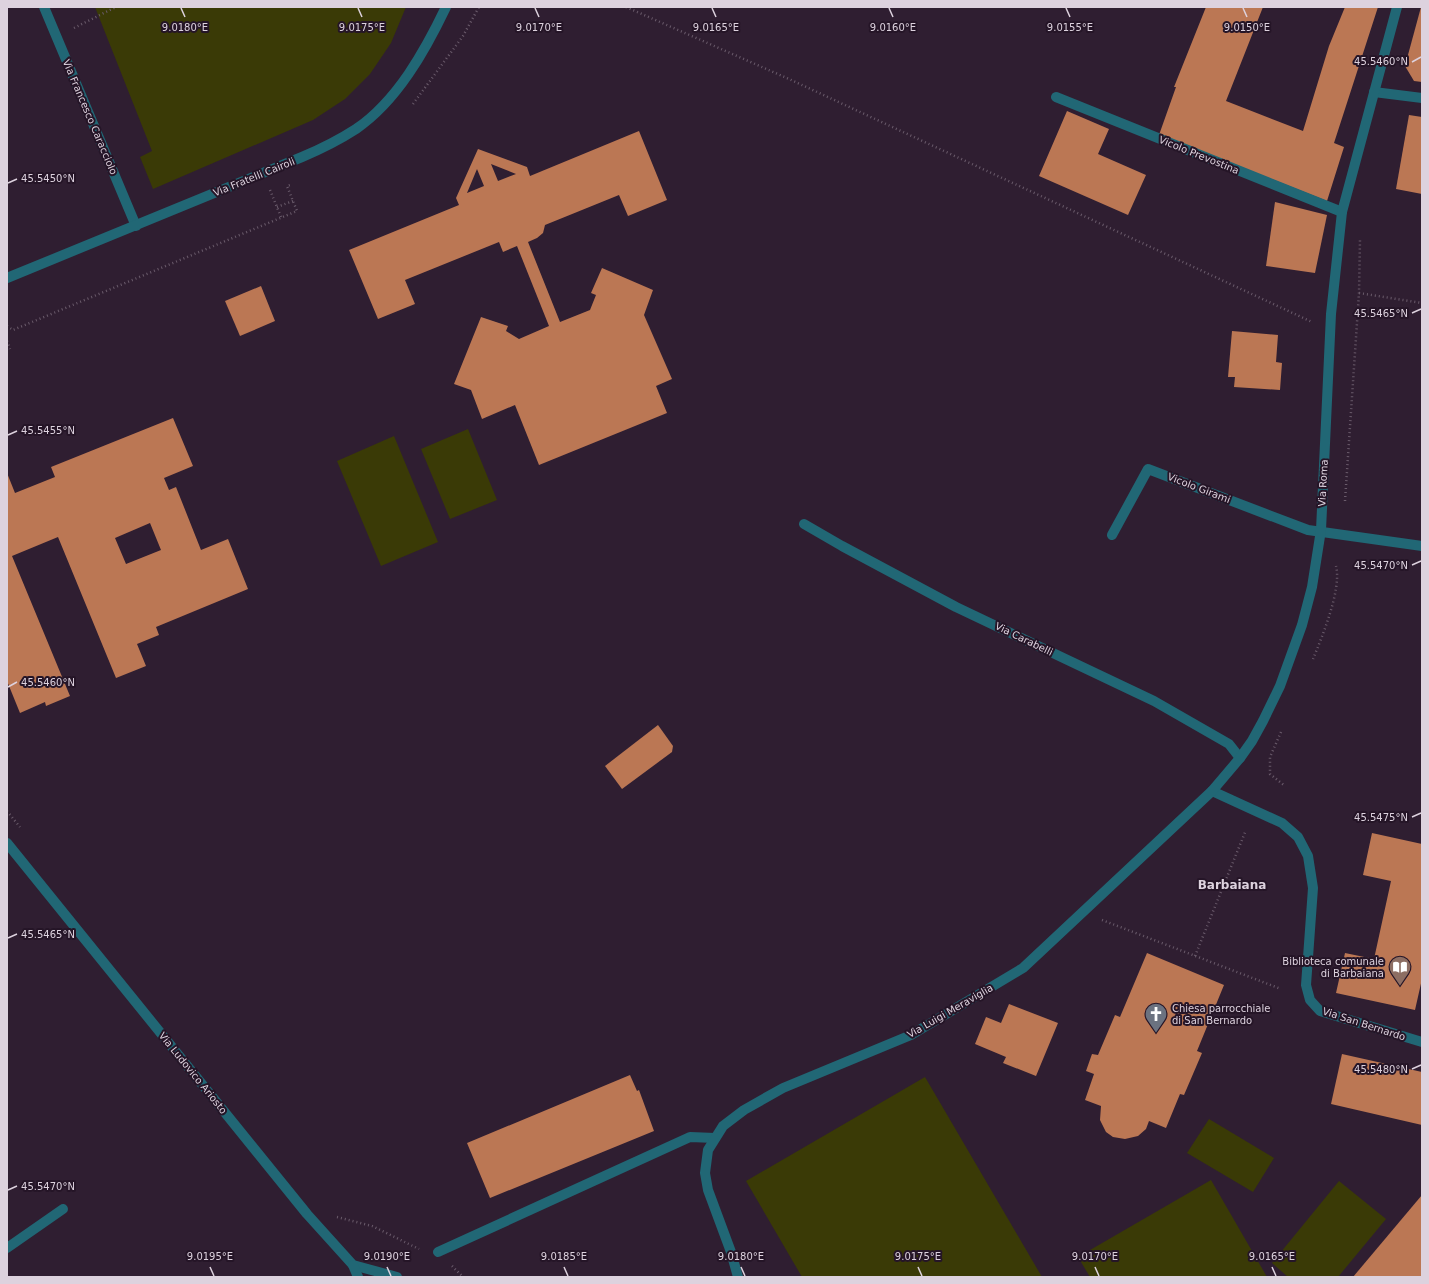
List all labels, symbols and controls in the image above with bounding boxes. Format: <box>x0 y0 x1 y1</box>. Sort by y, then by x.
text: 9.0180°E <box>162 22 208 33</box>
text: 9.0175°E <box>339 22 385 33</box>
text: 9.0170°E <box>516 22 562 33</box>
text: 9.0165°E <box>693 22 739 33</box>
text: 9.0160°E <box>870 22 916 33</box>
text: 9.0155°E <box>1047 22 1093 33</box>
text: 9.0150°E <box>1224 22 1270 33</box>
text: 45.5460°N <box>1354 56 1408 67</box>
street label: Via Francesco Caracciolo <box>61 58 119 176</box>
street label: Vicolo Prevostina <box>1157 134 1241 176</box>
street label: Via Fratelli Cairoli <box>212 156 296 198</box>
text: 45.5450°N <box>21 173 75 184</box>
text: 45.5465°N <box>1354 308 1408 319</box>
text: 45.5455°N <box>21 425 75 436</box>
street label: Via Roma <box>1316 459 1330 507</box>
street label: Vicolo Girami <box>1166 471 1232 505</box>
text: 45.5470°N <box>1354 560 1408 571</box>
street label: Via Carabelli <box>993 620 1055 658</box>
text: 45.5460°N <box>21 677 75 688</box>
text: 45.5475°N <box>1354 812 1408 823</box>
district label: Barbaiana <box>1198 878 1266 892</box>
text: 45.5465°N <box>21 929 75 940</box>
library icon: Biblioteca comunale di Barbaiana <box>1387 954 1413 987</box>
place label: Biblioteca comunale di Barbaiana <box>1282 956 1384 979</box>
street label: Via Luigi Meraviglia <box>905 982 995 1040</box>
church icon: Chiesa parrocchiale di San Bernardo <box>1143 1001 1169 1034</box>
place label: Chiesa parrocchiale di San Bernardo <box>1172 1003 1270 1026</box>
street label: Via San Bernardo <box>1321 1005 1407 1043</box>
street label: Via Ludovico Ariosto <box>157 1030 229 1116</box>
text: 45.5480°N <box>1354 1064 1408 1075</box>
text: 45.5470°N <box>21 1181 75 1192</box>
text: 9.0195°E <box>187 1251 233 1262</box>
text: 9.0190°E <box>364 1251 410 1262</box>
text: 9.0185°E <box>541 1251 587 1262</box>
text: 9.0180°E <box>718 1251 764 1262</box>
text: 9.0175°E <box>895 1251 941 1262</box>
text: 9.0170°E <box>1072 1251 1118 1262</box>
text: 9.0165°E <box>1249 1251 1295 1262</box>

